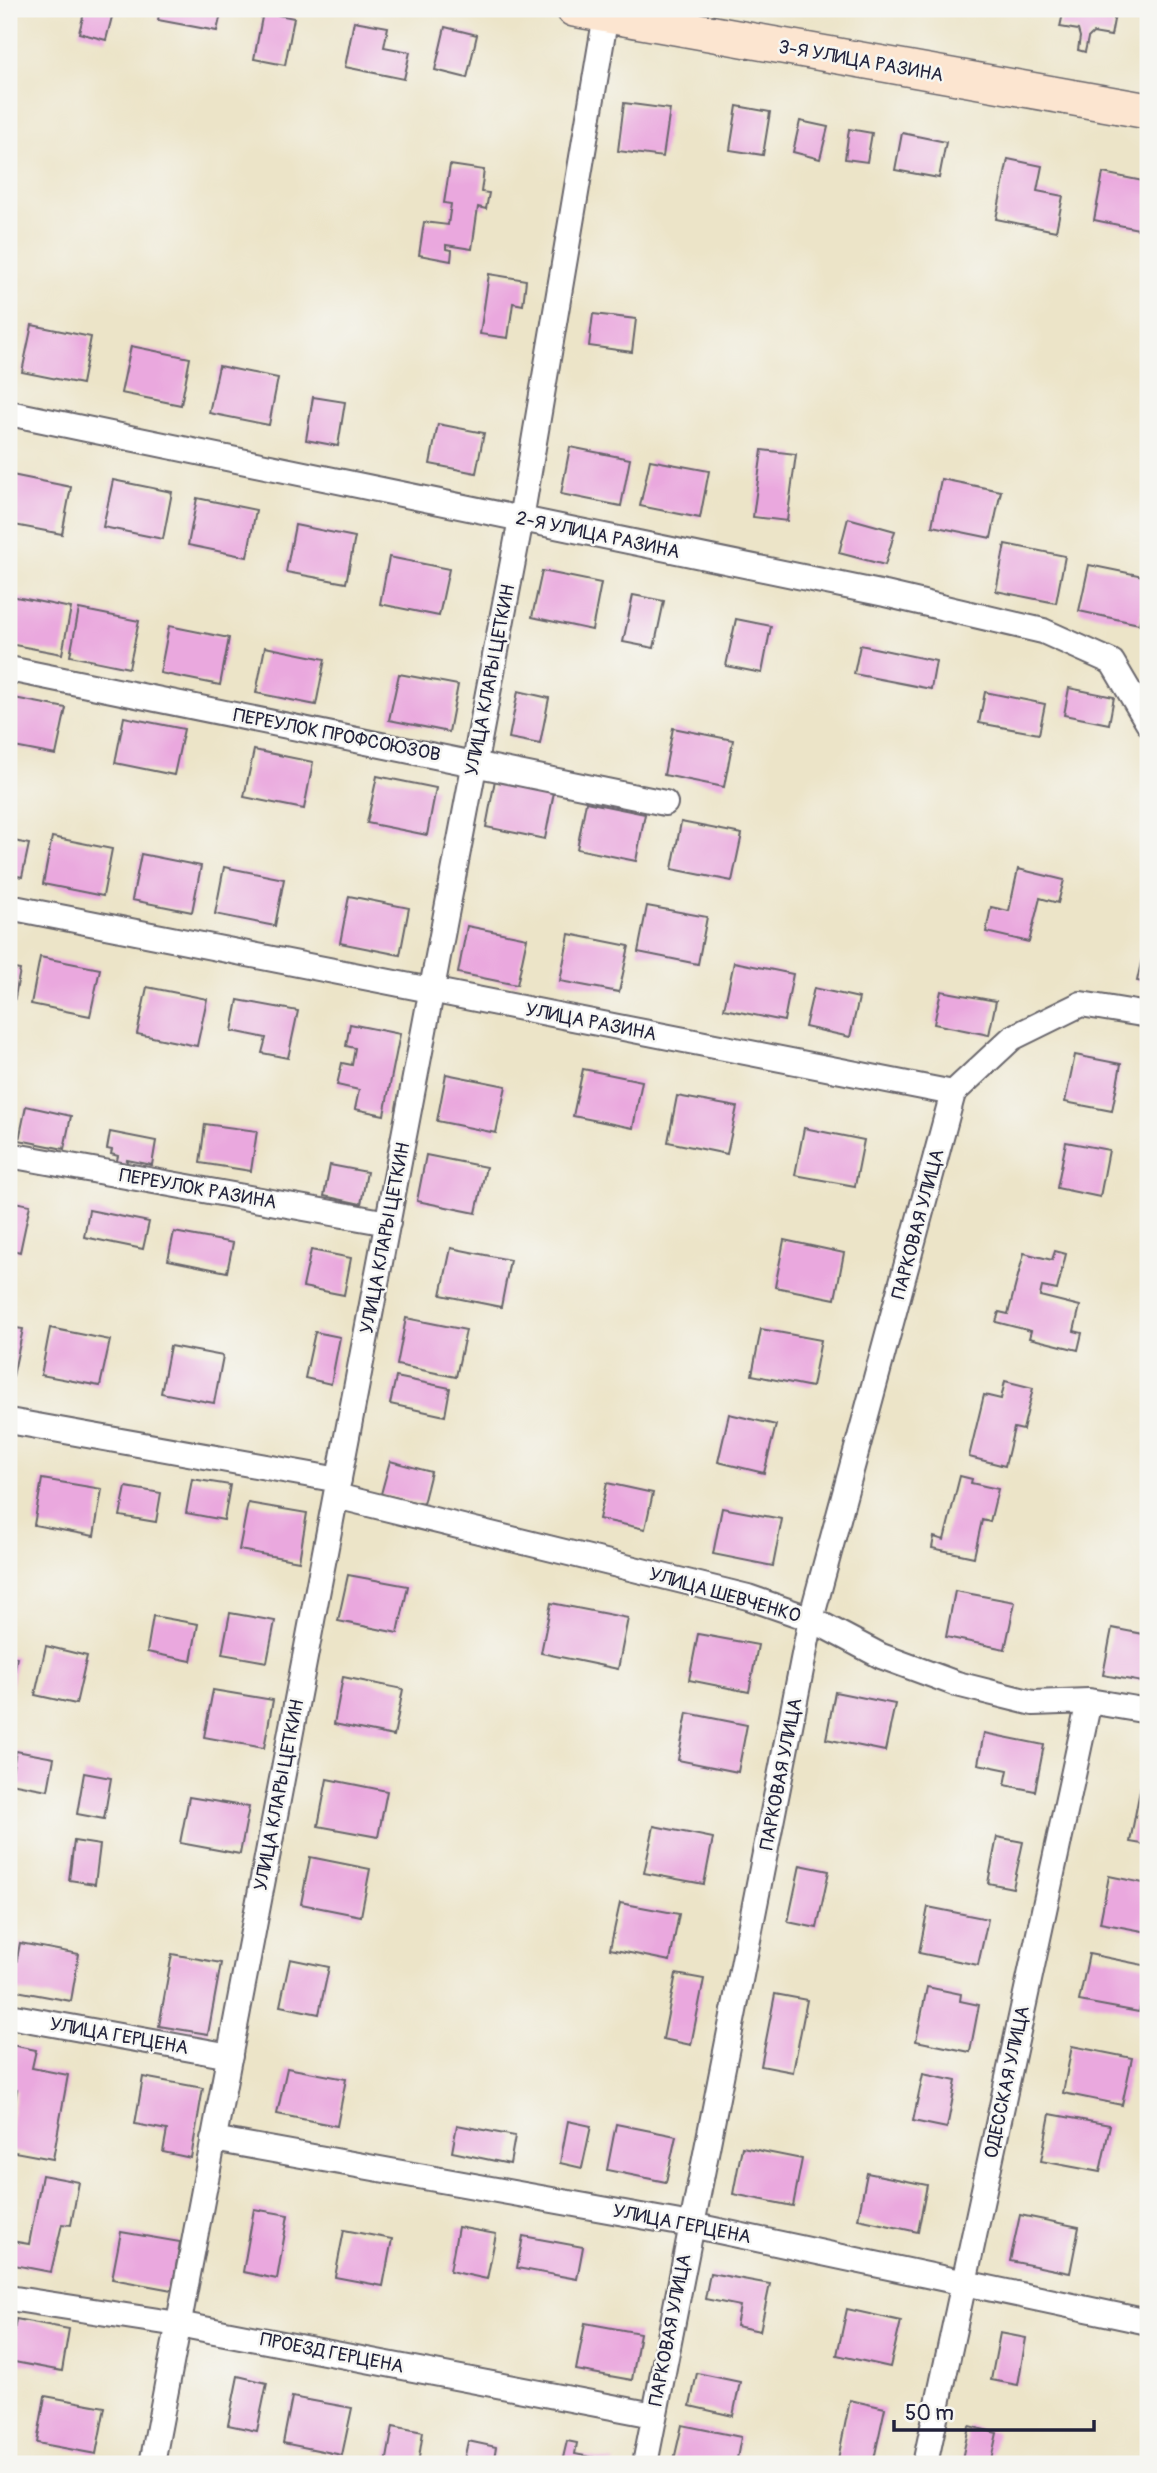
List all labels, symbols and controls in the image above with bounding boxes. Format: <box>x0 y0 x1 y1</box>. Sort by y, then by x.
street label: 3-Я УЛИЦА РАЗИНА <box>777 35 945 87</box>
street label: 2-Я УЛИЦА РАЗИНА <box>514 506 682 564</box>
street label: УЛИЦА КЛАРЫ ЦЕТКИН <box>460 582 520 778</box>
street label: ПЕРЕУЛОК ПРОФСОЮЗОВ <box>231 703 443 767</box>
street label: УЛИЦА РАЗИНА <box>523 998 659 1046</box>
street label: УЛИЦА КЛАРЫ ЦЕТКИН <box>355 1140 415 1336</box>
street label: ПАРКОВАЯ УЛИЦА <box>886 1146 950 1302</box>
street label: ПЕРЕУЛОК РАЗИНА <box>117 1163 279 1215</box>
street label: УЛИЦА ШЕВЧЕНКО <box>646 1562 804 1628</box>
street label: ПАРКОВАЯ УЛИЦА <box>754 1696 808 1852</box>
street label: УЛИЦА КЛАРЫ ЦЕТКИН <box>249 1697 309 1893</box>
street label: ОДЕССКАЯ УЛИЦА <box>979 2004 1035 2160</box>
street label: УЛИЦА ГЕРЦЕНА <box>48 2012 190 2060</box>
street label: УЛИЦА ГЕРЦЕНА <box>611 2199 753 2249</box>
street label: ПАРКОВАЯ УЛИЦА <box>643 2252 697 2408</box>
street label: ПРОЕЗД ГЕРЦЕНА <box>258 2327 406 2379</box>
scale bar <box>894 2389 1094 2433</box>
text: 50 m <box>905 2400 954 2427</box>

